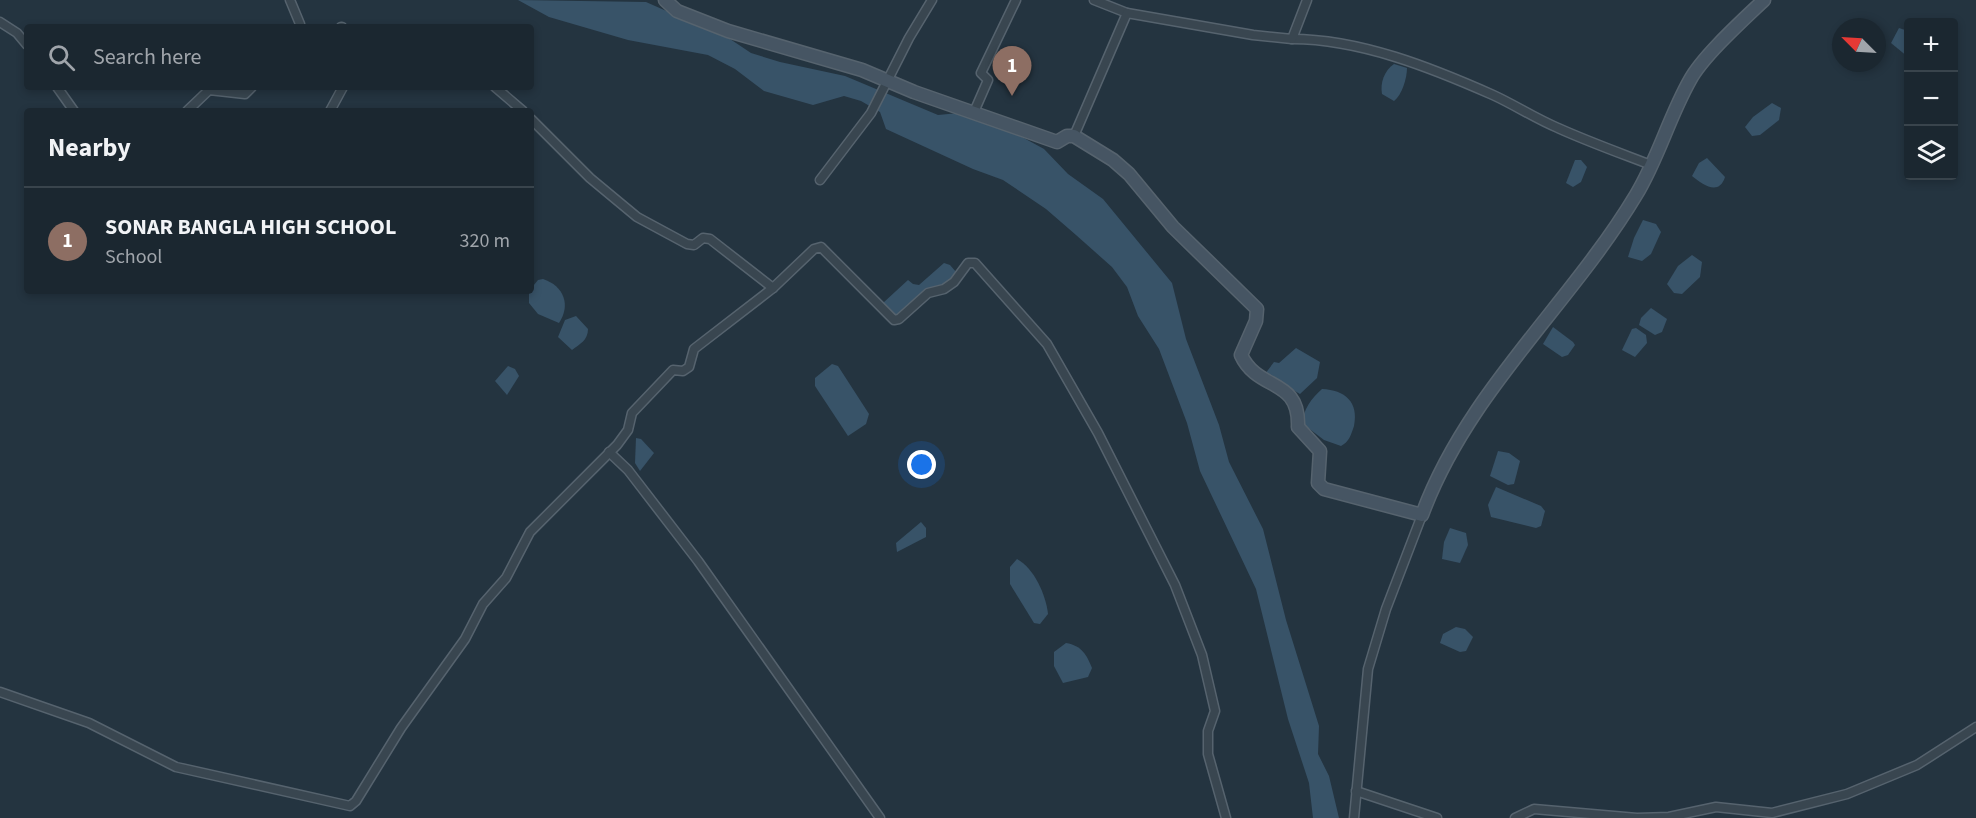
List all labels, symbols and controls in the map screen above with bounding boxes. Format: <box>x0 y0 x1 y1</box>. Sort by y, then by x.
north arrow <box>1832 18 1886 72</box>
map controls <box>1904 18 1958 180</box>
button: + <box>1904 18 1958 72</box>
search box <box>24 24 534 90</box>
icon: search <box>45 41 78 74</box>
text: Search here <box>93 41 201 73</box>
pin: 1 <box>992 46 1032 96</box>
button: − <box>1904 72 1958 126</box>
button: layers <box>1904 126 1958 180</box>
text: Nearby <box>48 129 131 166</box>
text: SONAR BANGLA HIGH SCHOOL <box>105 211 396 243</box>
text: 1 <box>62 227 73 255</box>
text: 320 m <box>460 227 510 255</box>
text: School <box>105 243 162 271</box>
your location <box>907 450 936 479</box>

